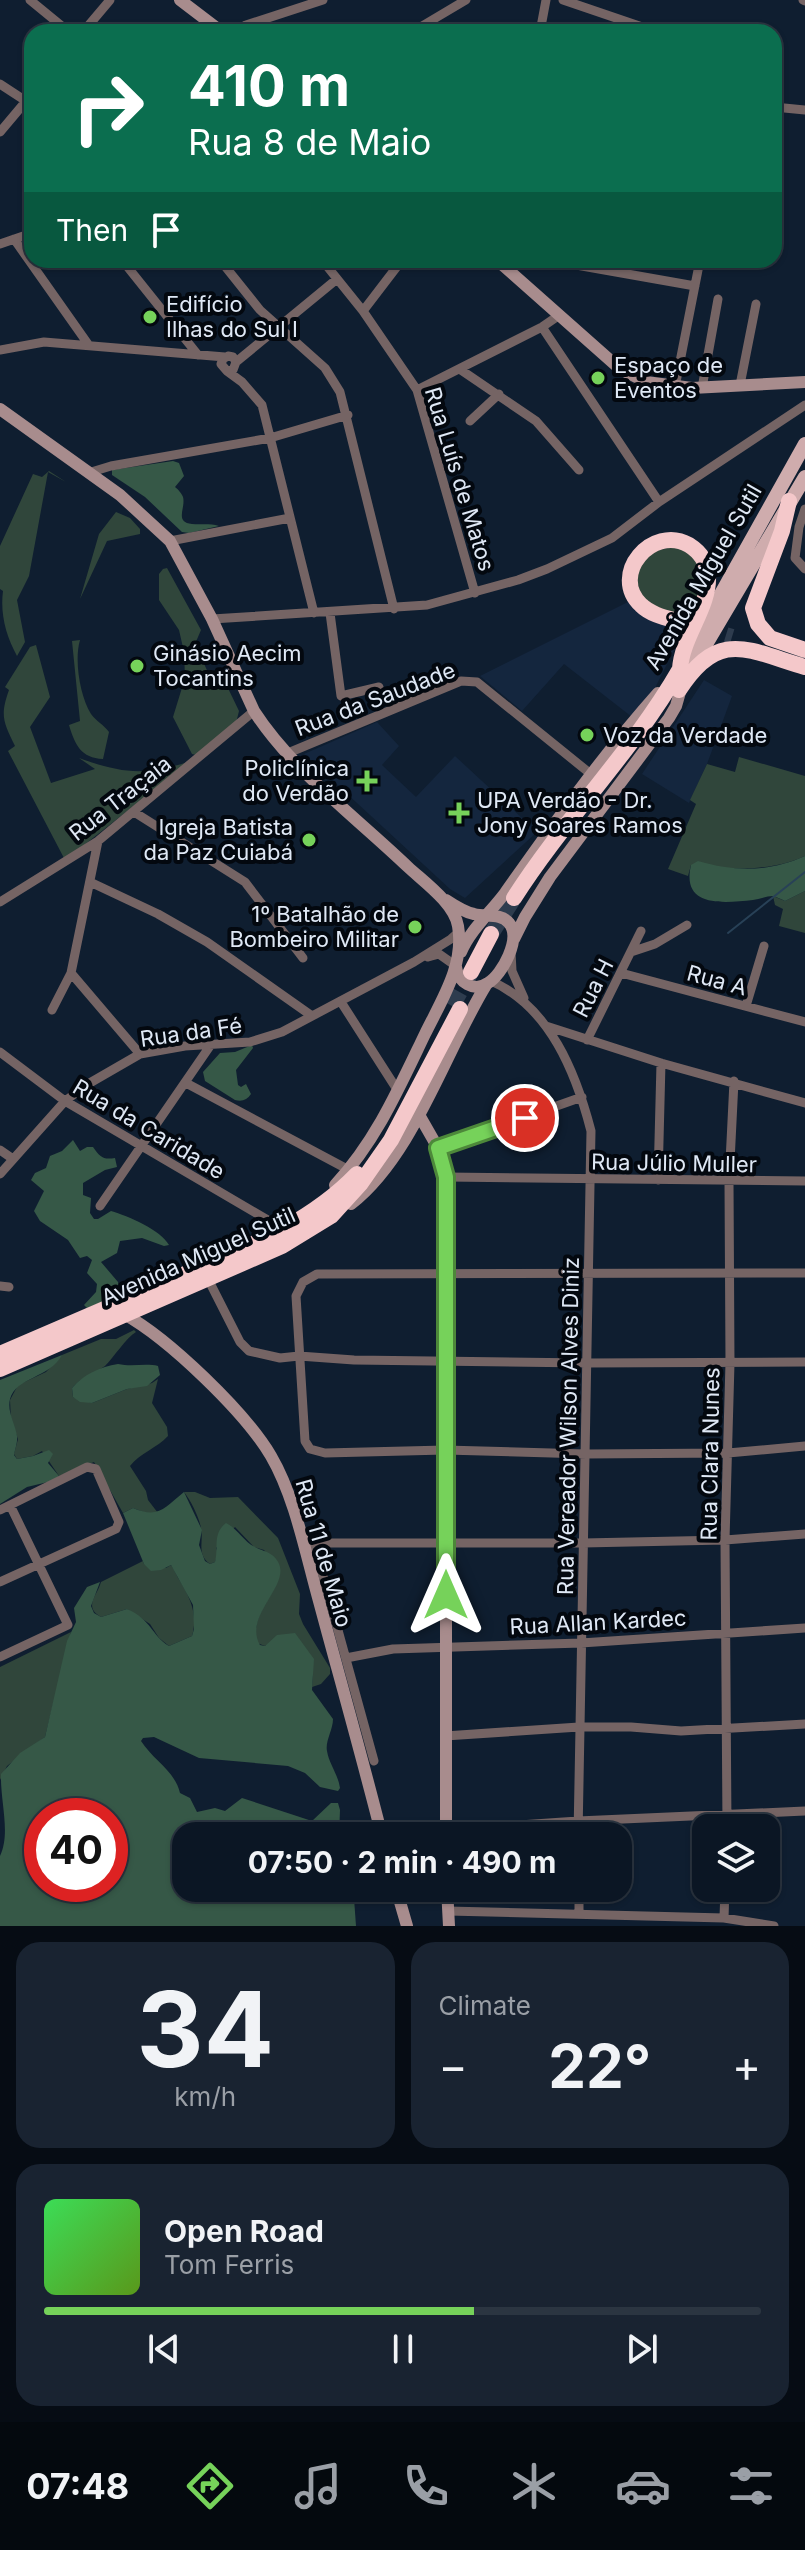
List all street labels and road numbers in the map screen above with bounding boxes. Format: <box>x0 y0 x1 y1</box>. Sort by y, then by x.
street label: Rua Luís de Matos <box>420 384 500 574</box>
street label: Avenida Miguel Sutil <box>639 480 767 674</box>
street label: Rua da Saudade <box>291 657 459 741</box>
street label: Rua Traçaia <box>64 750 176 846</box>
street label: Rua H <box>567 954 619 1022</box>
street label: Rua A <box>684 960 750 1000</box>
street label: Rua da Fé <box>138 1012 244 1052</box>
street label: Rua da Caridade <box>68 1074 230 1184</box>
street label: Rua Júlio Muller <box>591 1149 757 1177</box>
street label: Avenida Miguel Sutil <box>97 1201 299 1311</box>
street label: Rua Vereador Wilson Alves Diniz <box>552 1257 584 1595</box>
street label: Rua Clara Nunes <box>695 1367 725 1541</box>
street label: Rua 11 de Maio <box>290 1476 358 1630</box>
street label: Rua Allan Kardec <box>509 1604 687 1640</box>

